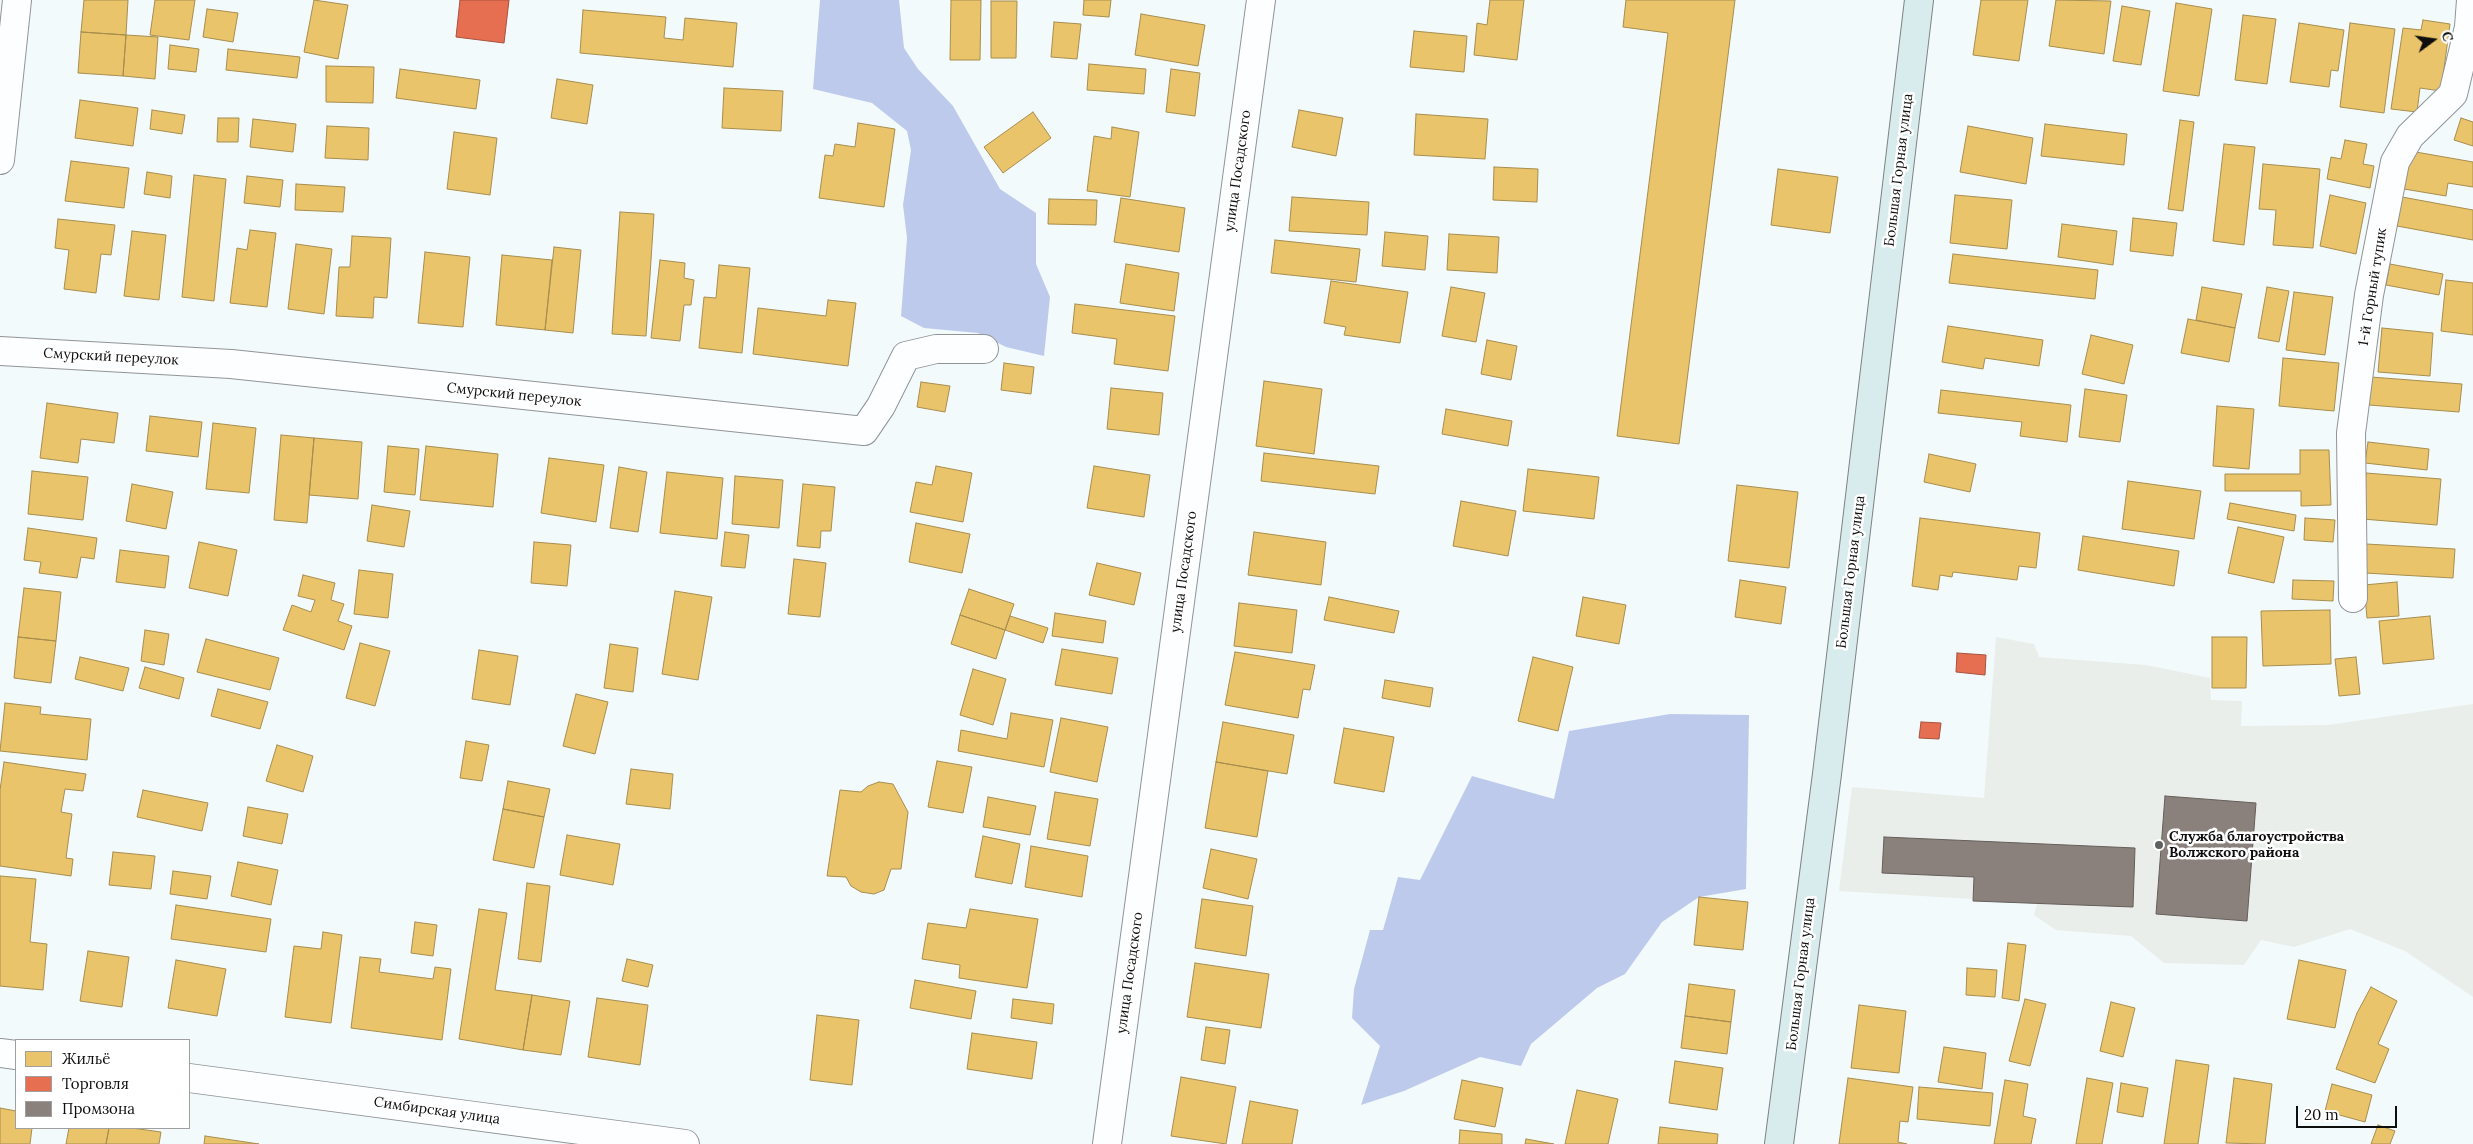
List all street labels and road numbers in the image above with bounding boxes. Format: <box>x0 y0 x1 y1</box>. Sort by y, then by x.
street label: Большая Горная улица <box>1881 92 1917 248</box>
street label: улица Посадского <box>1221 109 1255 233</box>
street label: 1-й Горный тупик <box>2355 227 2391 347</box>
street label: Смурский переулок <box>43 345 179 369</box>
street label: Смурский переулок <box>446 380 582 410</box>
street label: Большая Горная улица <box>1833 494 1869 650</box>
street label: улица Посадского <box>1167 510 1201 634</box>
street label: Большая Горная улица <box>1783 896 1819 1052</box>
street label: улица Посадского <box>1113 911 1147 1035</box>
street label: Симбирская улица <box>373 1094 501 1128</box>

